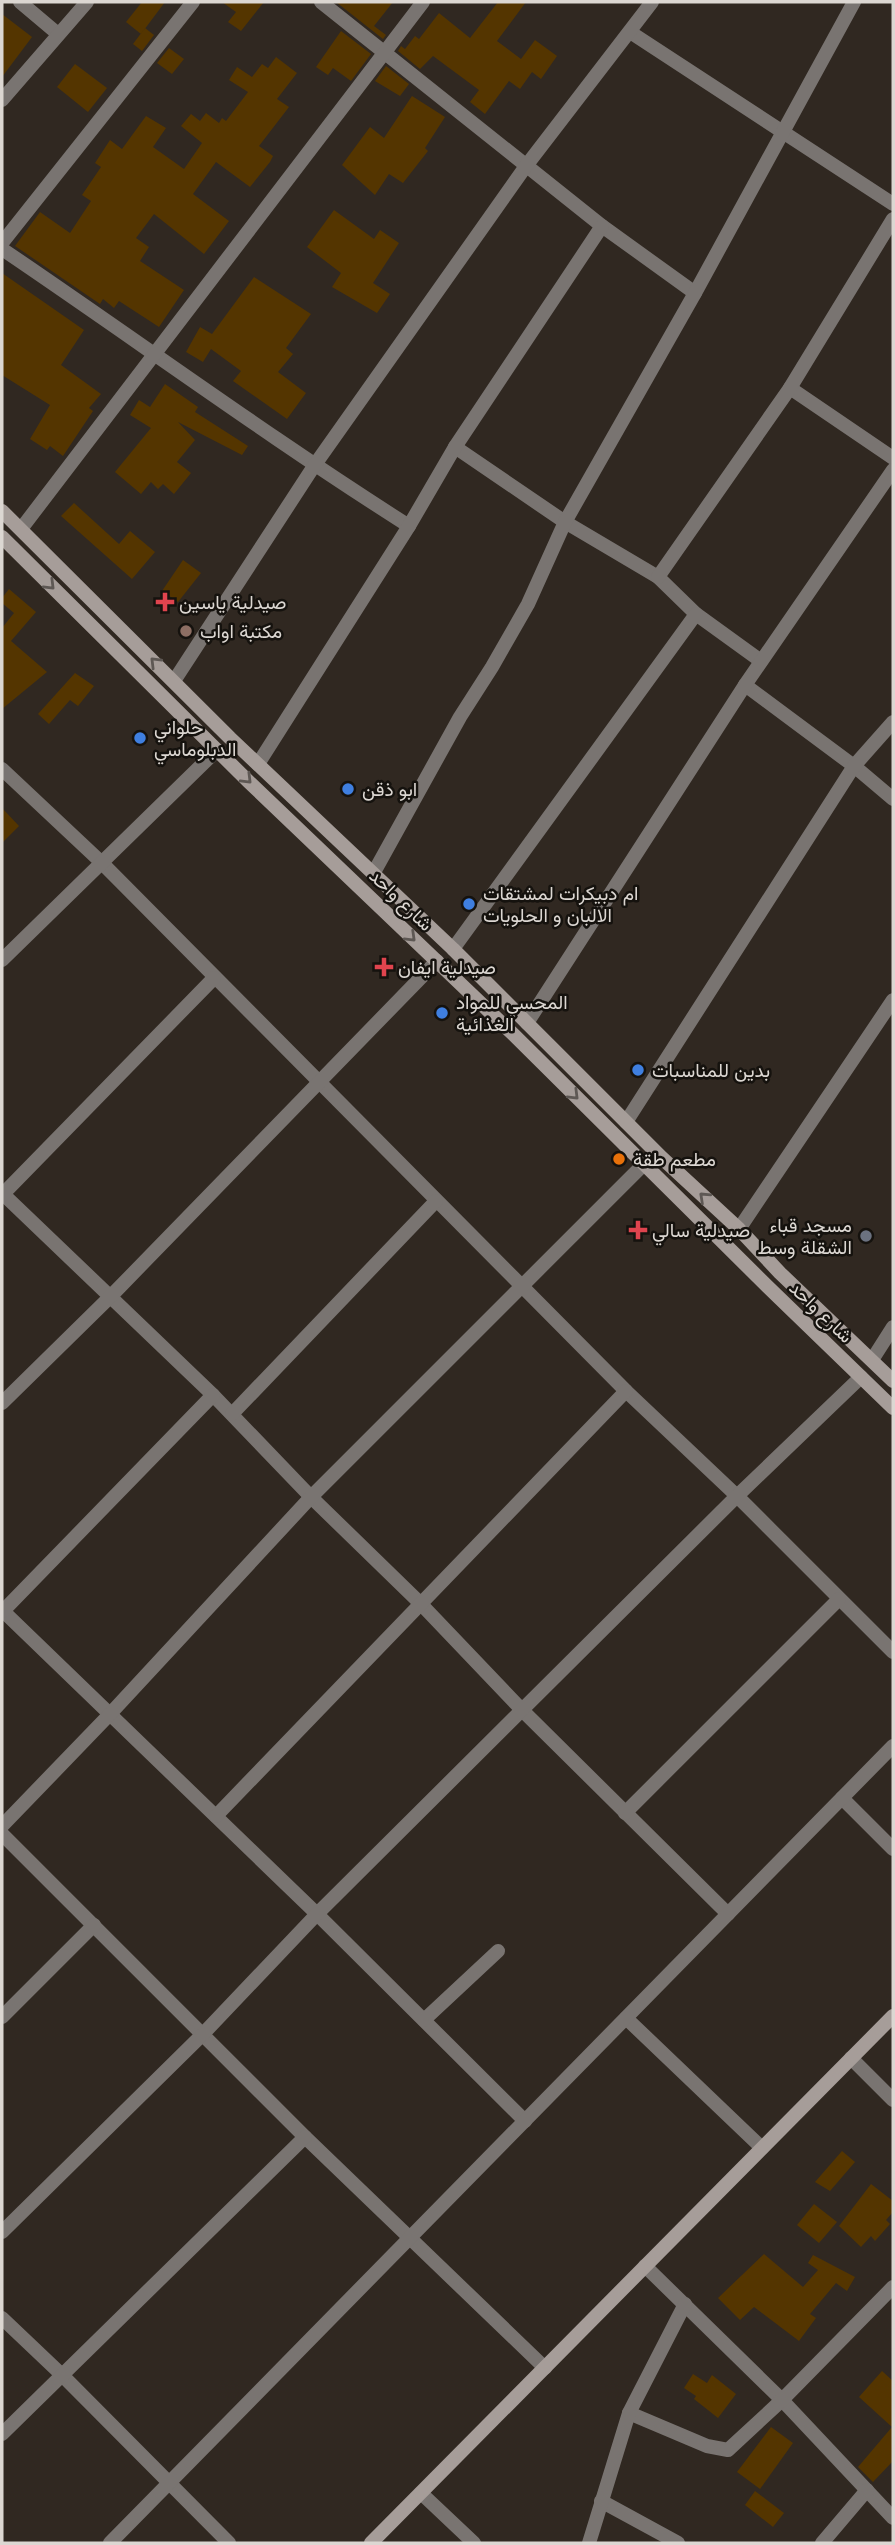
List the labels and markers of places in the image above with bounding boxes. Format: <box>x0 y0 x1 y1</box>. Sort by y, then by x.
place label: صيدلية ياسين <box>179 592 287 614</box>
marker: صيدلية ياسين <box>157 594 173 610</box>
place label: مكتبة اواب <box>200 621 282 643</box>
marker: مكتبة اواب <box>178 623 194 639</box>
place label: حلواني الدبلوماسي <box>154 717 237 765</box>
marker: حلواني الدبلوماسي <box>132 730 148 746</box>
place label: ابو ذقن <box>362 779 417 801</box>
marker: ابو ذقن <box>340 781 356 797</box>
place label: ام دبيكرات لمشتقات الالبان و الحلويات <box>483 883 638 927</box>
marker: ام دبيكرات لمشتقات الالبان و الحلويات <box>461 896 477 912</box>
place label: صيدلية ايفان <box>398 957 496 979</box>
marker: صيدلية ايفان <box>376 959 392 975</box>
place label: المحسي للمواد الغذائية <box>456 992 568 1036</box>
marker: المحسي للمواد الغذائية <box>434 1005 450 1021</box>
place label: بدين للمناسبات <box>652 1060 770 1082</box>
marker: بدين للمناسبات <box>630 1062 646 1078</box>
place label: مطعم طقة <box>633 1149 716 1172</box>
marker: مطعم طقة <box>611 1151 627 1167</box>
place label: مسجد قباء الشقلة وسط <box>758 1215 852 1259</box>
place label: صيدلية سالي <box>652 1220 750 1246</box>
marker: صيدلية سالي <box>630 1222 646 1238</box>
marker: مسجد قباء الشقلة وسط <box>858 1228 874 1244</box>

